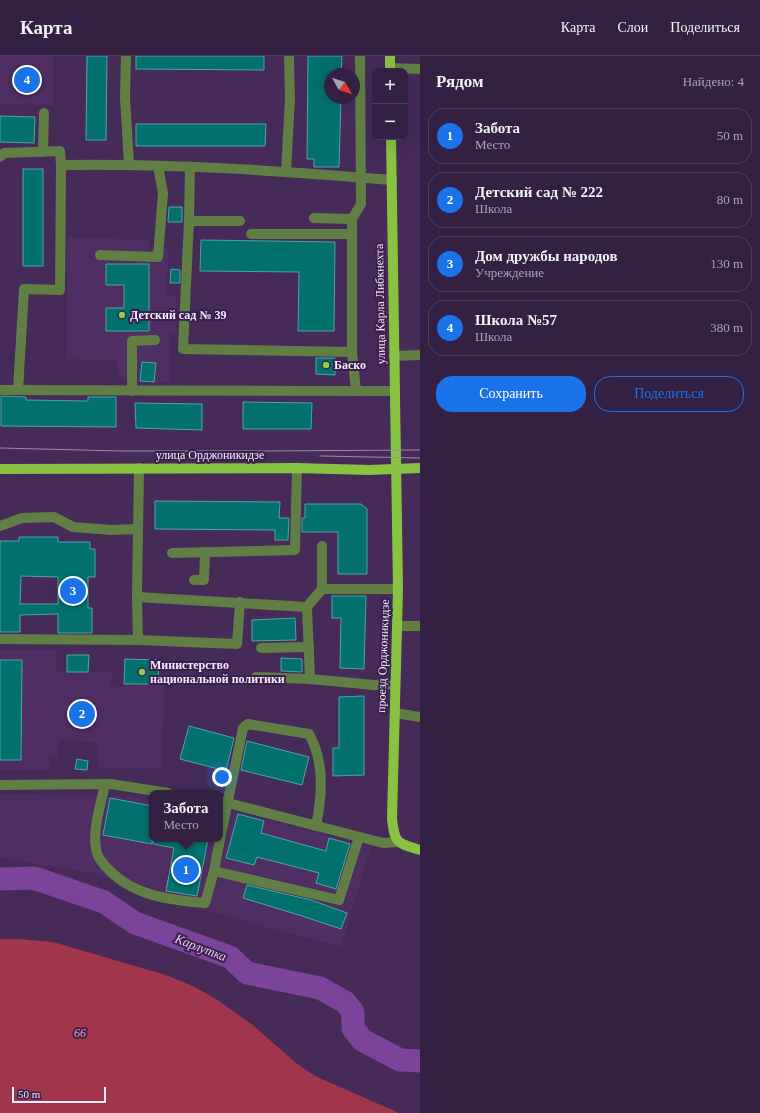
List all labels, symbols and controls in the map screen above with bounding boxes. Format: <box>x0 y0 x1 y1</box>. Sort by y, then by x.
text: Карта <box>20 17 72 38</box>
text: Карта <box>561 20 595 35</box>
text: Слои <box>617 20 648 35</box>
text: Поделиться <box>670 20 740 35</box>
pin: 4 <box>14 65 40 95</box>
north arrow <box>324 68 360 104</box>
map controls <box>372 68 408 140</box>
button: + <box>372 68 408 104</box>
text: Рядом <box>436 72 484 91</box>
text: Найдено: 4 <box>683 74 744 89</box>
button: − <box>372 104 408 140</box>
text: Забота <box>475 120 520 136</box>
text: 1 <box>447 128 453 143</box>
text: 50 m <box>717 128 743 143</box>
text: Место <box>475 137 510 152</box>
text: Детский сад № 222 <box>475 184 603 200</box>
text: 2 <box>447 192 453 207</box>
text: 80 m <box>717 192 743 207</box>
text: Школа <box>475 201 512 216</box>
street label: улица Карла Либкнехта <box>372 243 388 364</box>
text: Дом дружбы народов <box>475 248 618 264</box>
text: 3 <box>447 256 453 271</box>
text: 130 m <box>710 256 743 271</box>
text: Учреждение <box>475 265 544 280</box>
place label: Детский сад № 39 <box>130 308 226 322</box>
marker: Детский сад № 39 <box>117 310 127 320</box>
text: Школа №57 <box>475 312 557 328</box>
text: 4 <box>447 320 453 335</box>
text: 380 m <box>710 320 743 335</box>
text: Школа <box>475 329 512 344</box>
place label: Баско <box>334 358 366 372</box>
marker: Баско <box>321 360 331 370</box>
button: Сохранить <box>436 376 586 412</box>
button: Поделиться <box>594 376 744 412</box>
street label: улица Орджоникидзе <box>156 448 264 462</box>
pin: 3 <box>60 576 86 606</box>
street label: проезд Орджоникидзе <box>374 599 392 713</box>
place label: Министерство национальной политики <box>150 658 285 686</box>
marker: Министерство национальной политики <box>137 667 147 677</box>
pin: 2 <box>69 699 95 729</box>
your location <box>212 767 232 787</box>
popup <box>149 790 223 842</box>
text: Забота <box>163 800 209 816</box>
text: Место <box>163 817 199 832</box>
pin: 1 <box>173 855 199 885</box>
water label: Карлутка <box>172 930 229 964</box>
park label: 66 <box>74 1026 86 1040</box>
scale bar <box>12 1085 106 1104</box>
text: 50 m <box>18 1088 40 1100</box>

